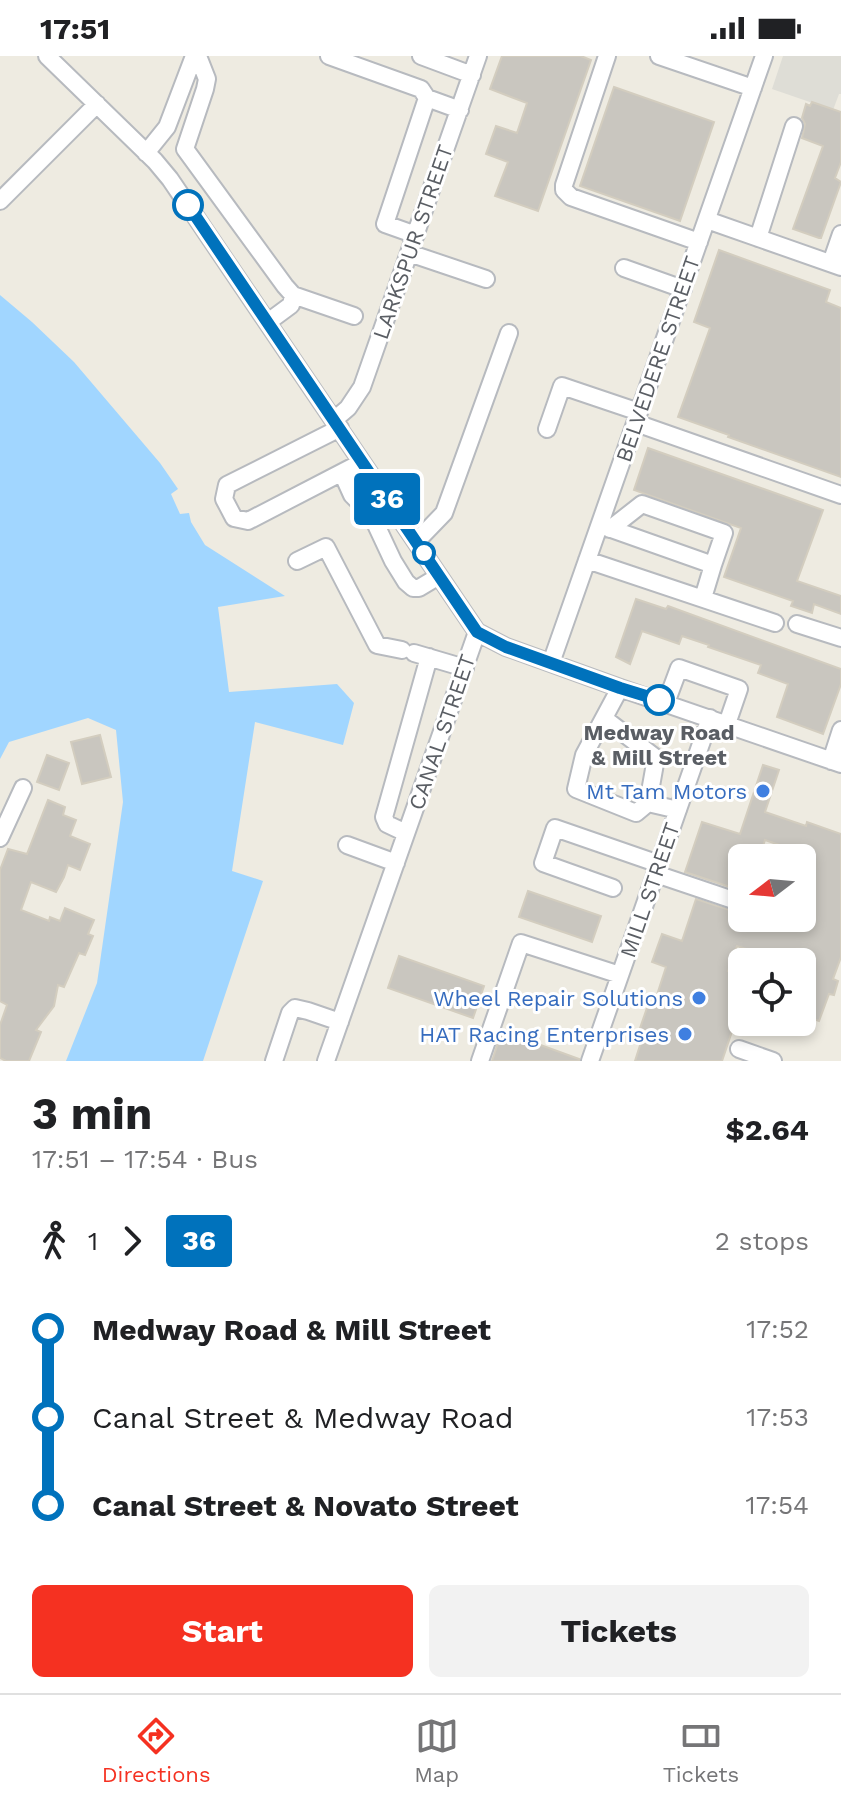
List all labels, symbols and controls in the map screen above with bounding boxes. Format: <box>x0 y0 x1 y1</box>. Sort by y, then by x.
text: 17:51 <box>40 11 110 46</box>
street label: LARKSPUR STREET <box>368 141 458 343</box>
unlabelled marker <box>173 190 203 220</box>
street label: BELVEDERE STREET <box>611 253 705 465</box>
line badge: 36 <box>351 473 423 525</box>
text: 36 <box>370 482 404 515</box>
unlabelled marker <box>413 542 435 564</box>
street label: CANAL STREET <box>404 651 480 813</box>
marker: Medway Road & Mill Street <box>644 685 674 715</box>
place label: Medway Road & Mill Street <box>584 720 734 770</box>
place label: Mt Tam Motors <box>586 779 747 804</box>
marker: Mt Tam Motors <box>754 782 772 800</box>
street label: MILL STREET <box>615 819 685 961</box>
north arrow <box>728 844 816 932</box>
map controls <box>728 844 816 1036</box>
button: locate <box>728 948 816 1036</box>
place label: Wheel Repair Solutions <box>433 986 683 1011</box>
marker: Wheel Repair Solutions <box>690 989 708 1007</box>
place label: HAT Racing Enterprises <box>419 1022 669 1047</box>
marker: HAT Racing Enterprises <box>676 1025 694 1043</box>
text: 3 min <box>32 1088 152 1140</box>
text: $2.64 <box>726 1112 809 1147</box>
text: 17:51 – 17:54 · Bus <box>32 1144 258 1174</box>
icon: walk <box>32 1219 76 1263</box>
icon: forward <box>110 1219 154 1263</box>
text: 36 <box>182 1224 216 1257</box>
text: 1 <box>88 1226 98 1256</box>
text: 2 stops <box>715 1226 809 1256</box>
text: Medway Road & Mill Street <box>92 1312 491 1347</box>
text: 17:52 <box>746 1314 809 1344</box>
text: Canal Street & Medway Road <box>92 1400 513 1435</box>
text: 17:53 <box>746 1402 809 1432</box>
text: Canal Street & Novato Street <box>92 1488 519 1523</box>
text: 17:54 <box>746 1490 809 1520</box>
button: Start <box>32 1585 413 1677</box>
button: Tickets <box>429 1585 809 1677</box>
tab: Directions <box>102 1714 211 1787</box>
tab: Map <box>414 1714 459 1787</box>
tab: Tickets <box>663 1714 739 1787</box>

